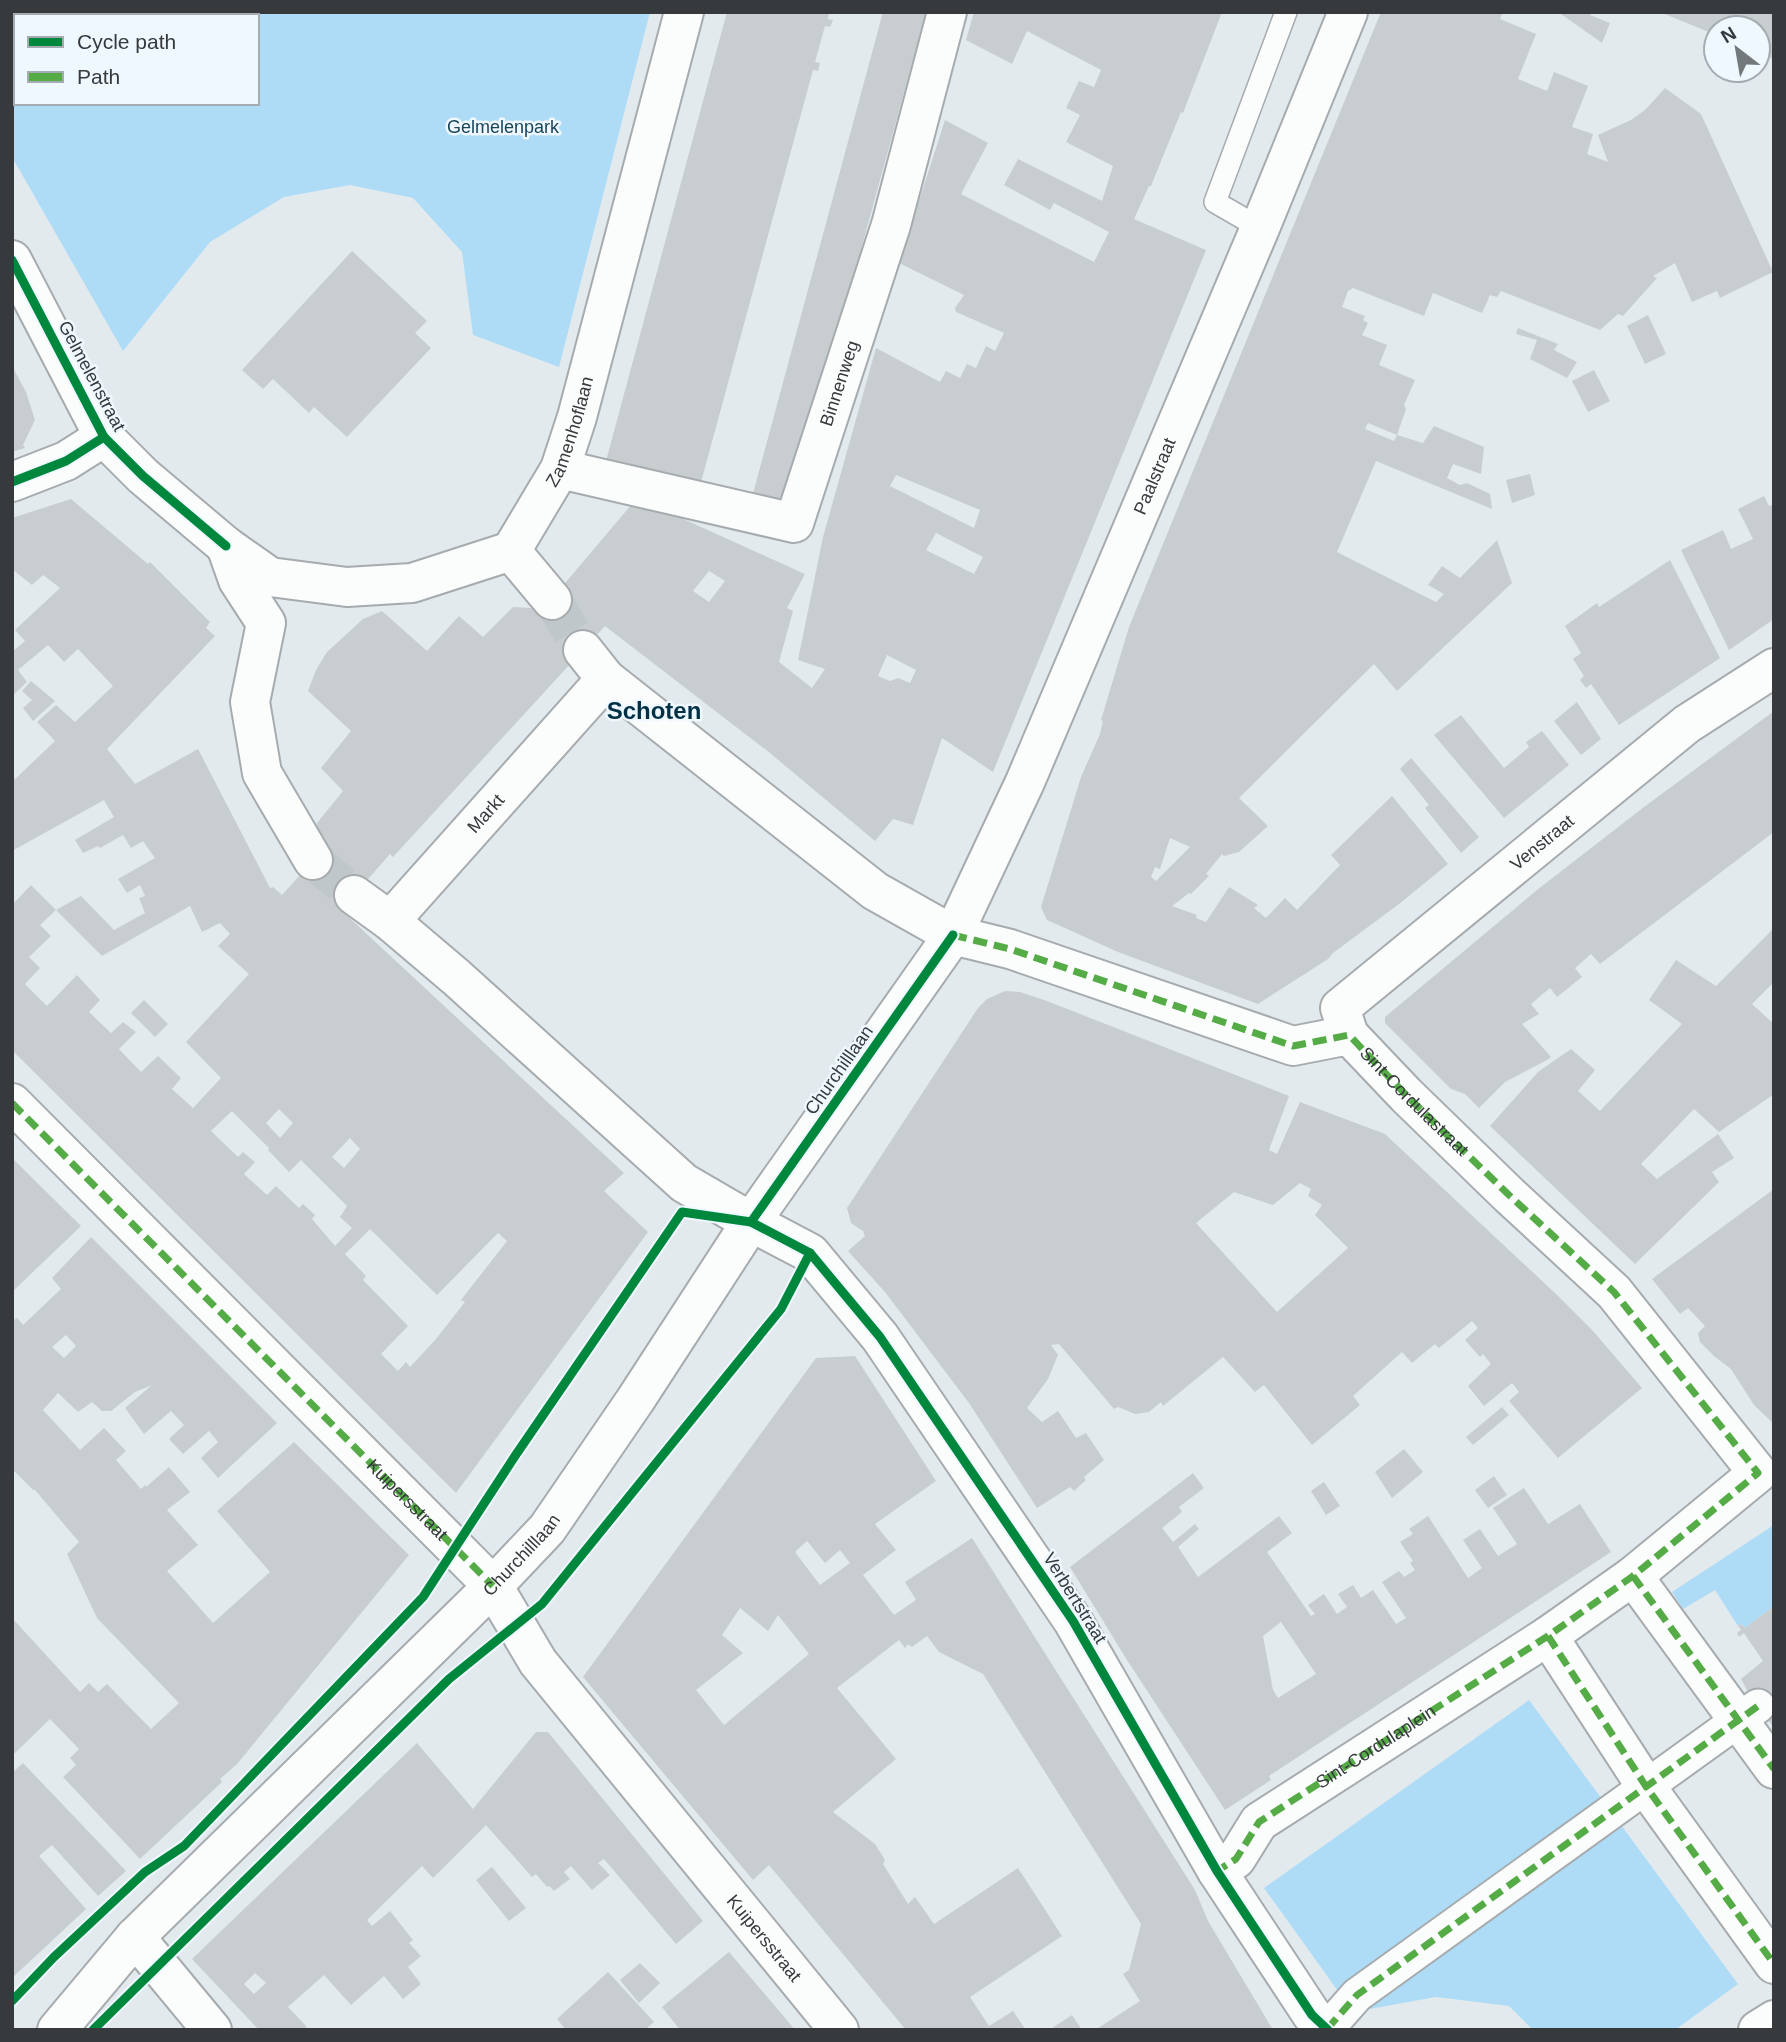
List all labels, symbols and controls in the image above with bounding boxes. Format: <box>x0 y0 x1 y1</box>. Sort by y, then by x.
legend <box>14 14 259 105</box>
north arrow <box>1702 14 1772 84</box>
text: N <box>1717 22 1740 47</box>
text: Cycle path <box>77 30 176 53</box>
text: Path <box>77 65 120 88</box>
park label: Gelmelenpark <box>447 117 560 137</box>
street label: Gelmelenstraat <box>55 317 129 435</box>
street label: Binnenweg <box>816 338 863 429</box>
street label: Zamenhoflaan <box>542 374 597 490</box>
street label: Paalstraat <box>1130 435 1180 517</box>
district label: Schoten <box>607 697 701 724</box>
street label: Markt <box>463 790 508 837</box>
street label: Venstraat <box>1506 811 1578 874</box>
street label: Churchilllaan <box>801 1022 877 1118</box>
street label: Sint-Cordulastraat <box>1356 1043 1472 1160</box>
street label: Kuipersstraat <box>363 1455 452 1544</box>
street label: Churchilllaan <box>479 1510 564 1600</box>
street label: Verbertstraat <box>1039 1549 1111 1647</box>
street label: Sint-Cordulaplein <box>1312 1701 1439 1793</box>
street label: Kuipersstraat <box>723 1891 805 1986</box>

